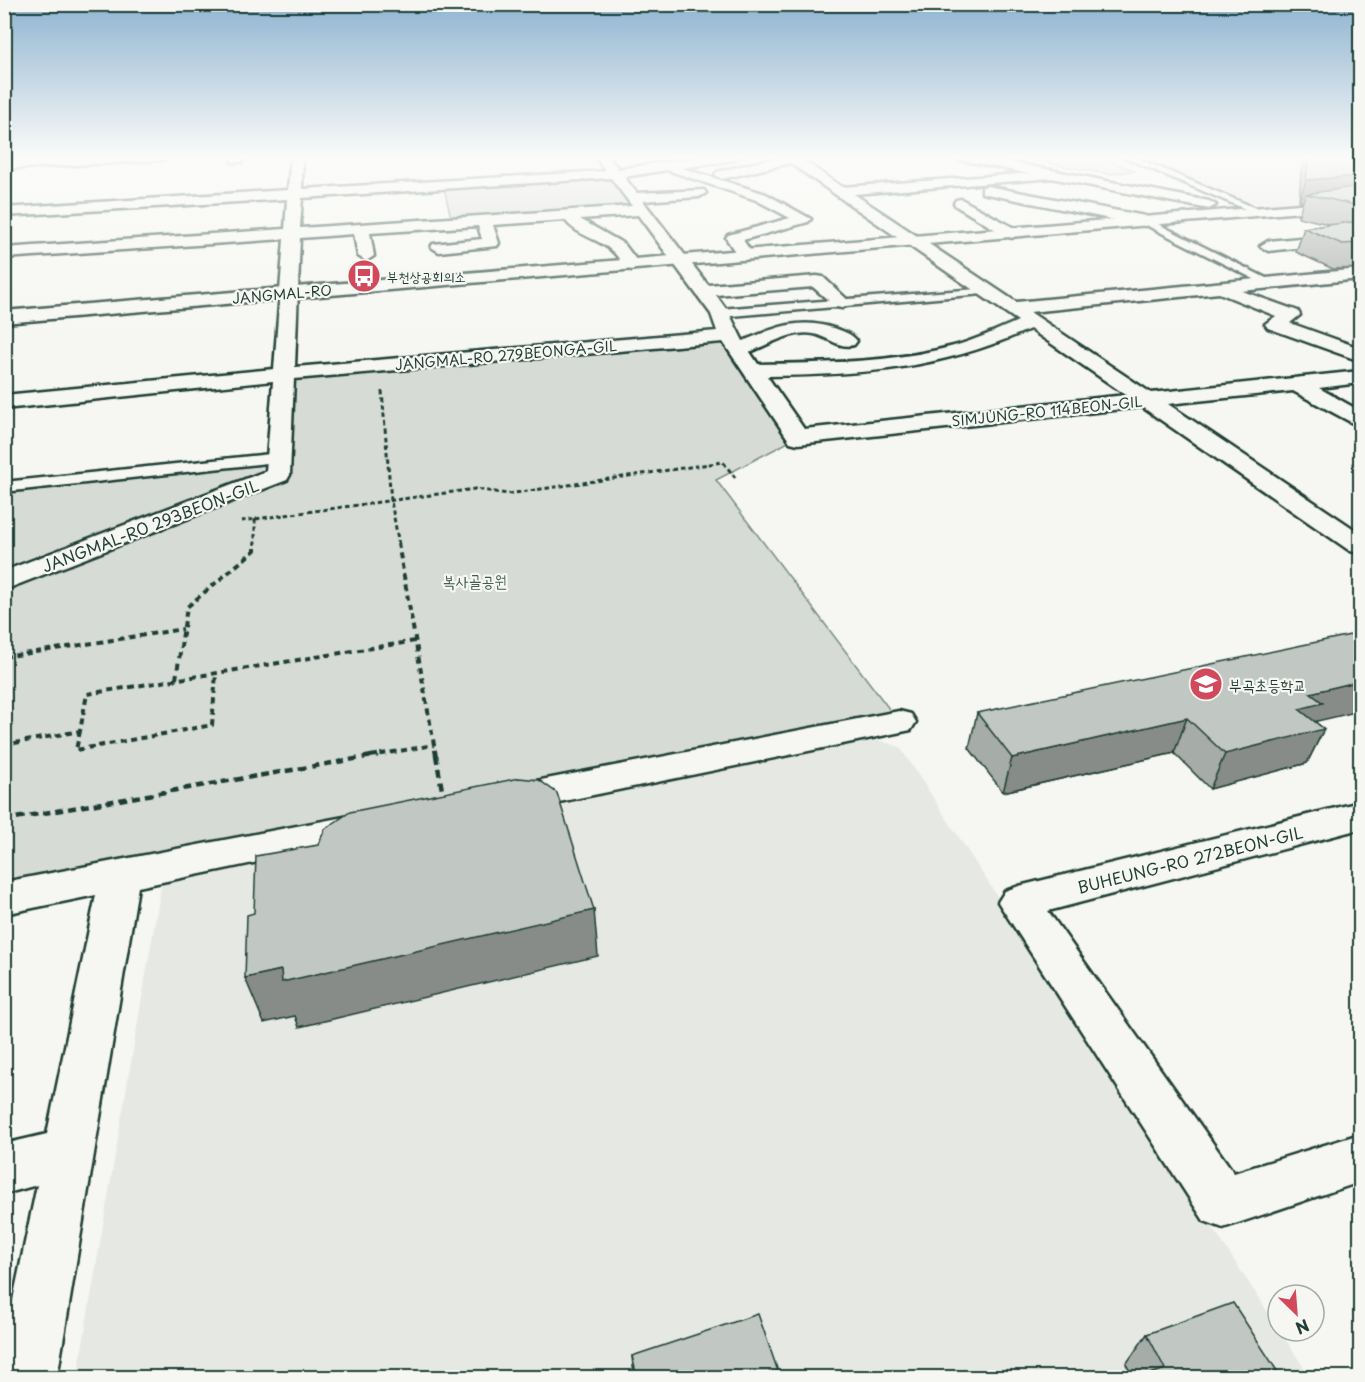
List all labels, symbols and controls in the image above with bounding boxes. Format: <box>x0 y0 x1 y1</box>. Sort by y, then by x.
bus stop icon: 부천상공회의소 <box>346 258 382 294</box>
place label: 부천상공회의소 <box>387 266 466 287</box>
street label: JANGMAL-RO <box>231 279 333 309</box>
street label: JANGMAL-RO 279BEONGA-GIL <box>394 335 618 375</box>
street label: SIMJUNG-RO 114BEON-GIL <box>951 391 1143 431</box>
street label: JANGMAL-RO 293BEON-GIL <box>38 473 262 577</box>
park label: 복사골공원 <box>443 568 507 592</box>
school or university icon: 부곡초등학교 <box>1188 666 1224 702</box>
place label: 부곡초등학교 <box>1229 672 1306 696</box>
street label: BUHEUNG-RO 272BEON-GIL <box>1075 819 1305 899</box>
north arrow <box>1266 1283 1326 1343</box>
text: N <box>1292 1314 1314 1341</box>

